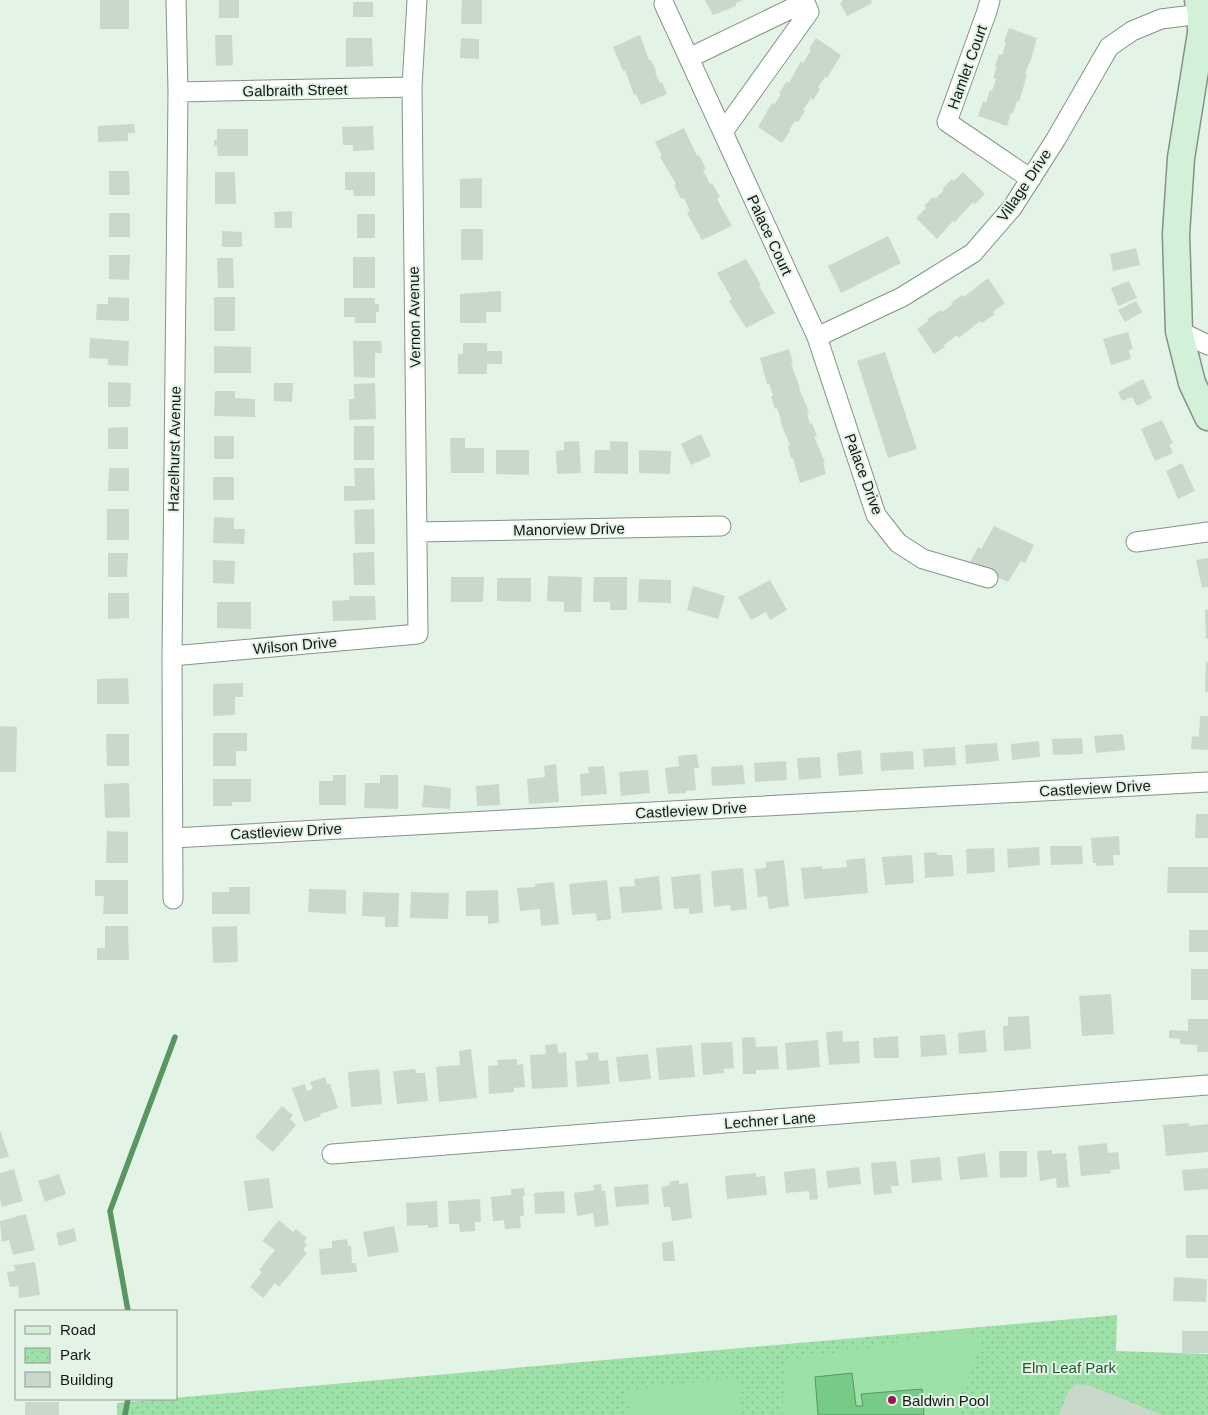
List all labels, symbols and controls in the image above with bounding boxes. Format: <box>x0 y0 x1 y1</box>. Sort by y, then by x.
street label: Hamlet Court <box>944 22 990 111</box>
street label: Galbraith Street <box>242 81 348 99</box>
street label: Village Drive <box>993 145 1055 225</box>
street label: Palace Court <box>744 192 796 279</box>
street label: Vernon Avenue <box>405 266 423 368</box>
street label: Hazelhurst Avenue <box>164 386 184 512</box>
street label: Palace Drive <box>841 431 887 517</box>
street label: Manorview Drive <box>513 520 625 538</box>
street label: Wilson Drive <box>252 633 338 657</box>
street label: Castleview Drive <box>1039 777 1151 799</box>
street label: Castleview Drive <box>635 799 747 821</box>
street label: Castleview Drive <box>230 820 342 842</box>
street label: Lechner Lane <box>724 1108 816 1132</box>
legend <box>15 1310 178 1400</box>
text: Road <box>60 1321 96 1338</box>
text: Park <box>60 1346 91 1363</box>
park label: Elm Leaf Park <box>1022 1359 1117 1376</box>
text: Building <box>60 1371 113 1388</box>
place label: Baldwin Pool <box>902 1392 989 1409</box>
marker: Baldwin Pool <box>886 1394 898 1406</box>

